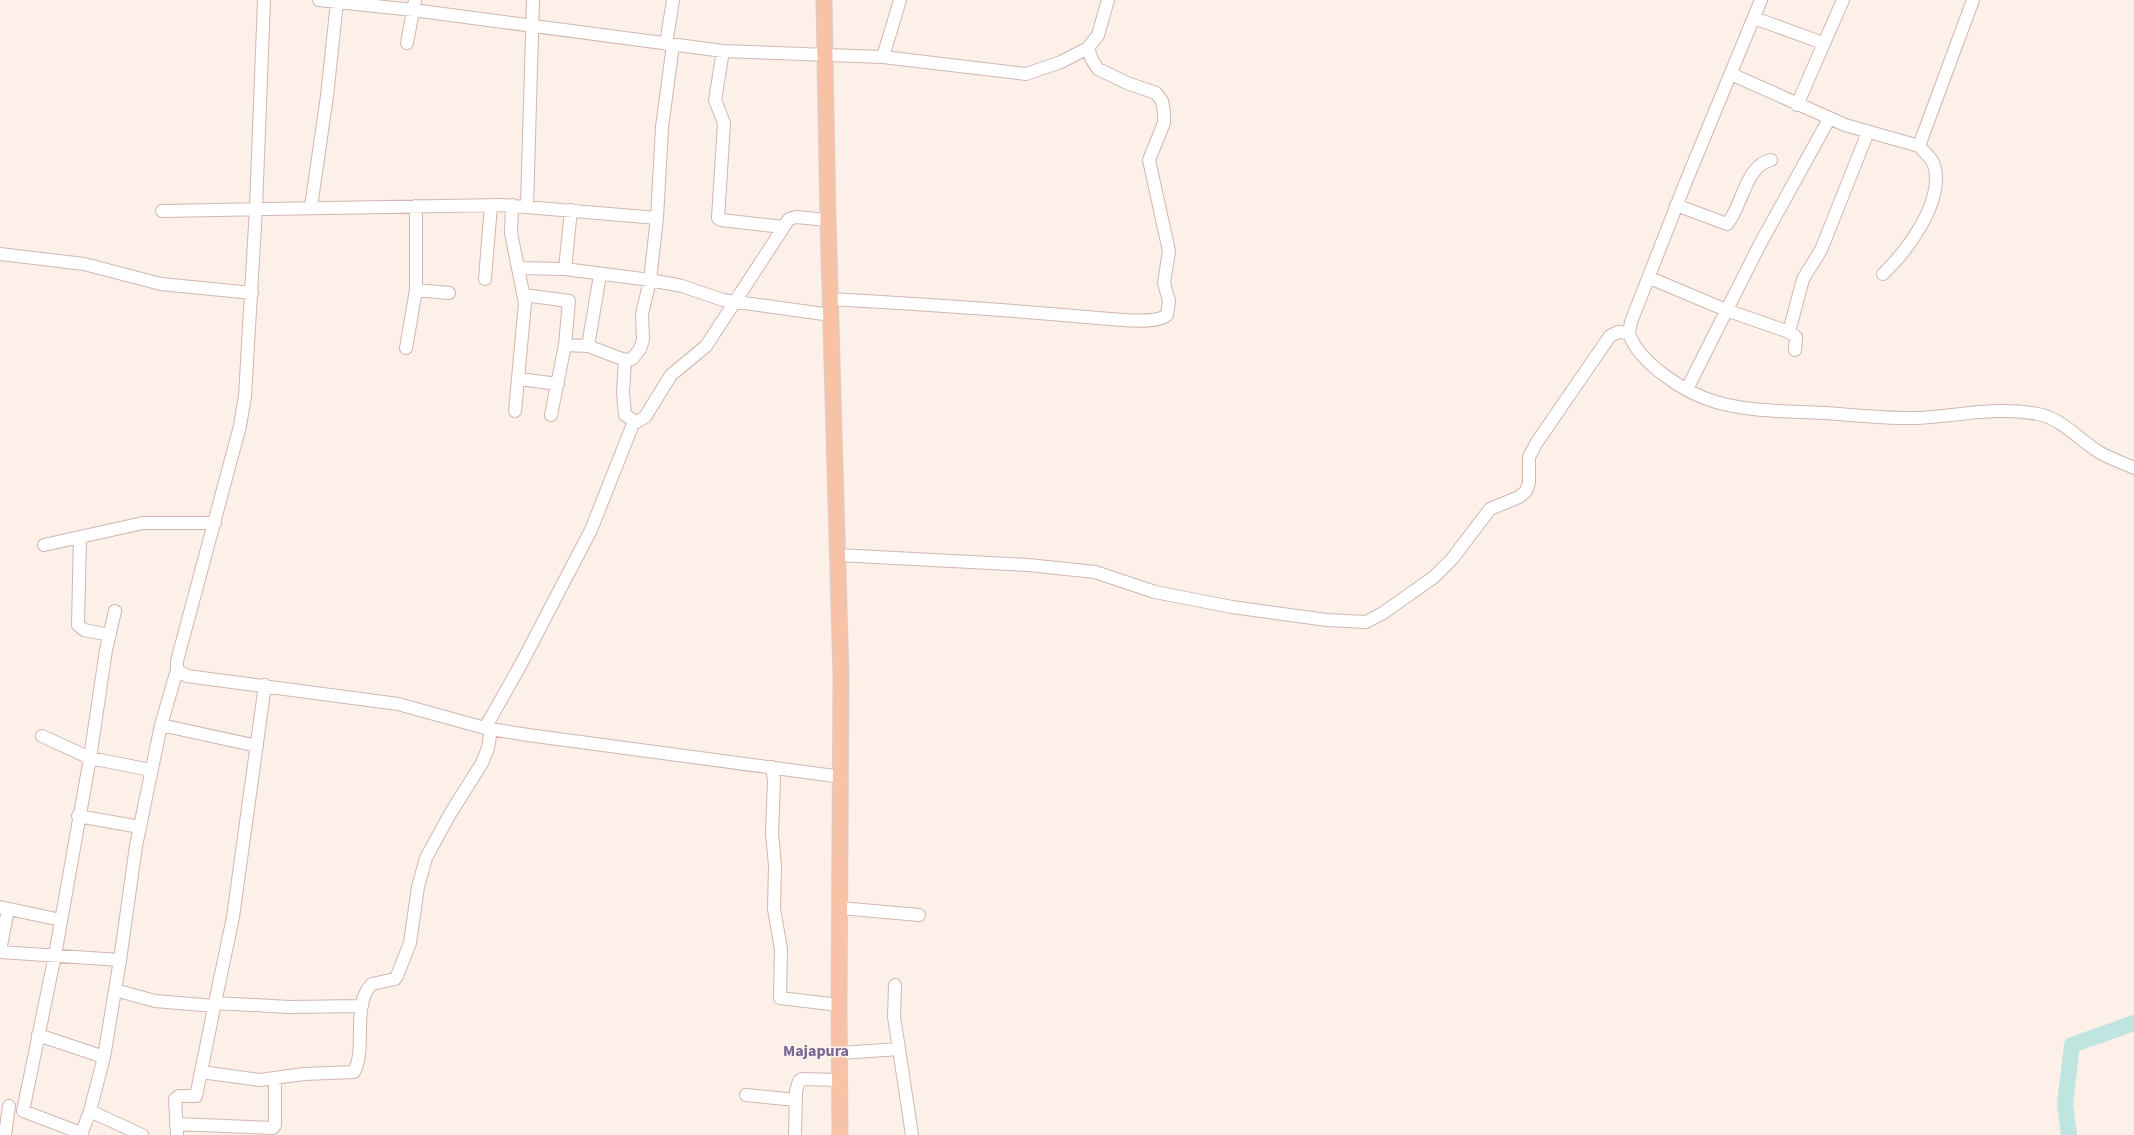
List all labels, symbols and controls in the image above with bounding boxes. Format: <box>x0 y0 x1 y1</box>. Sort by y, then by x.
district label: Majapura <box>783 1040 849 1062</box>

